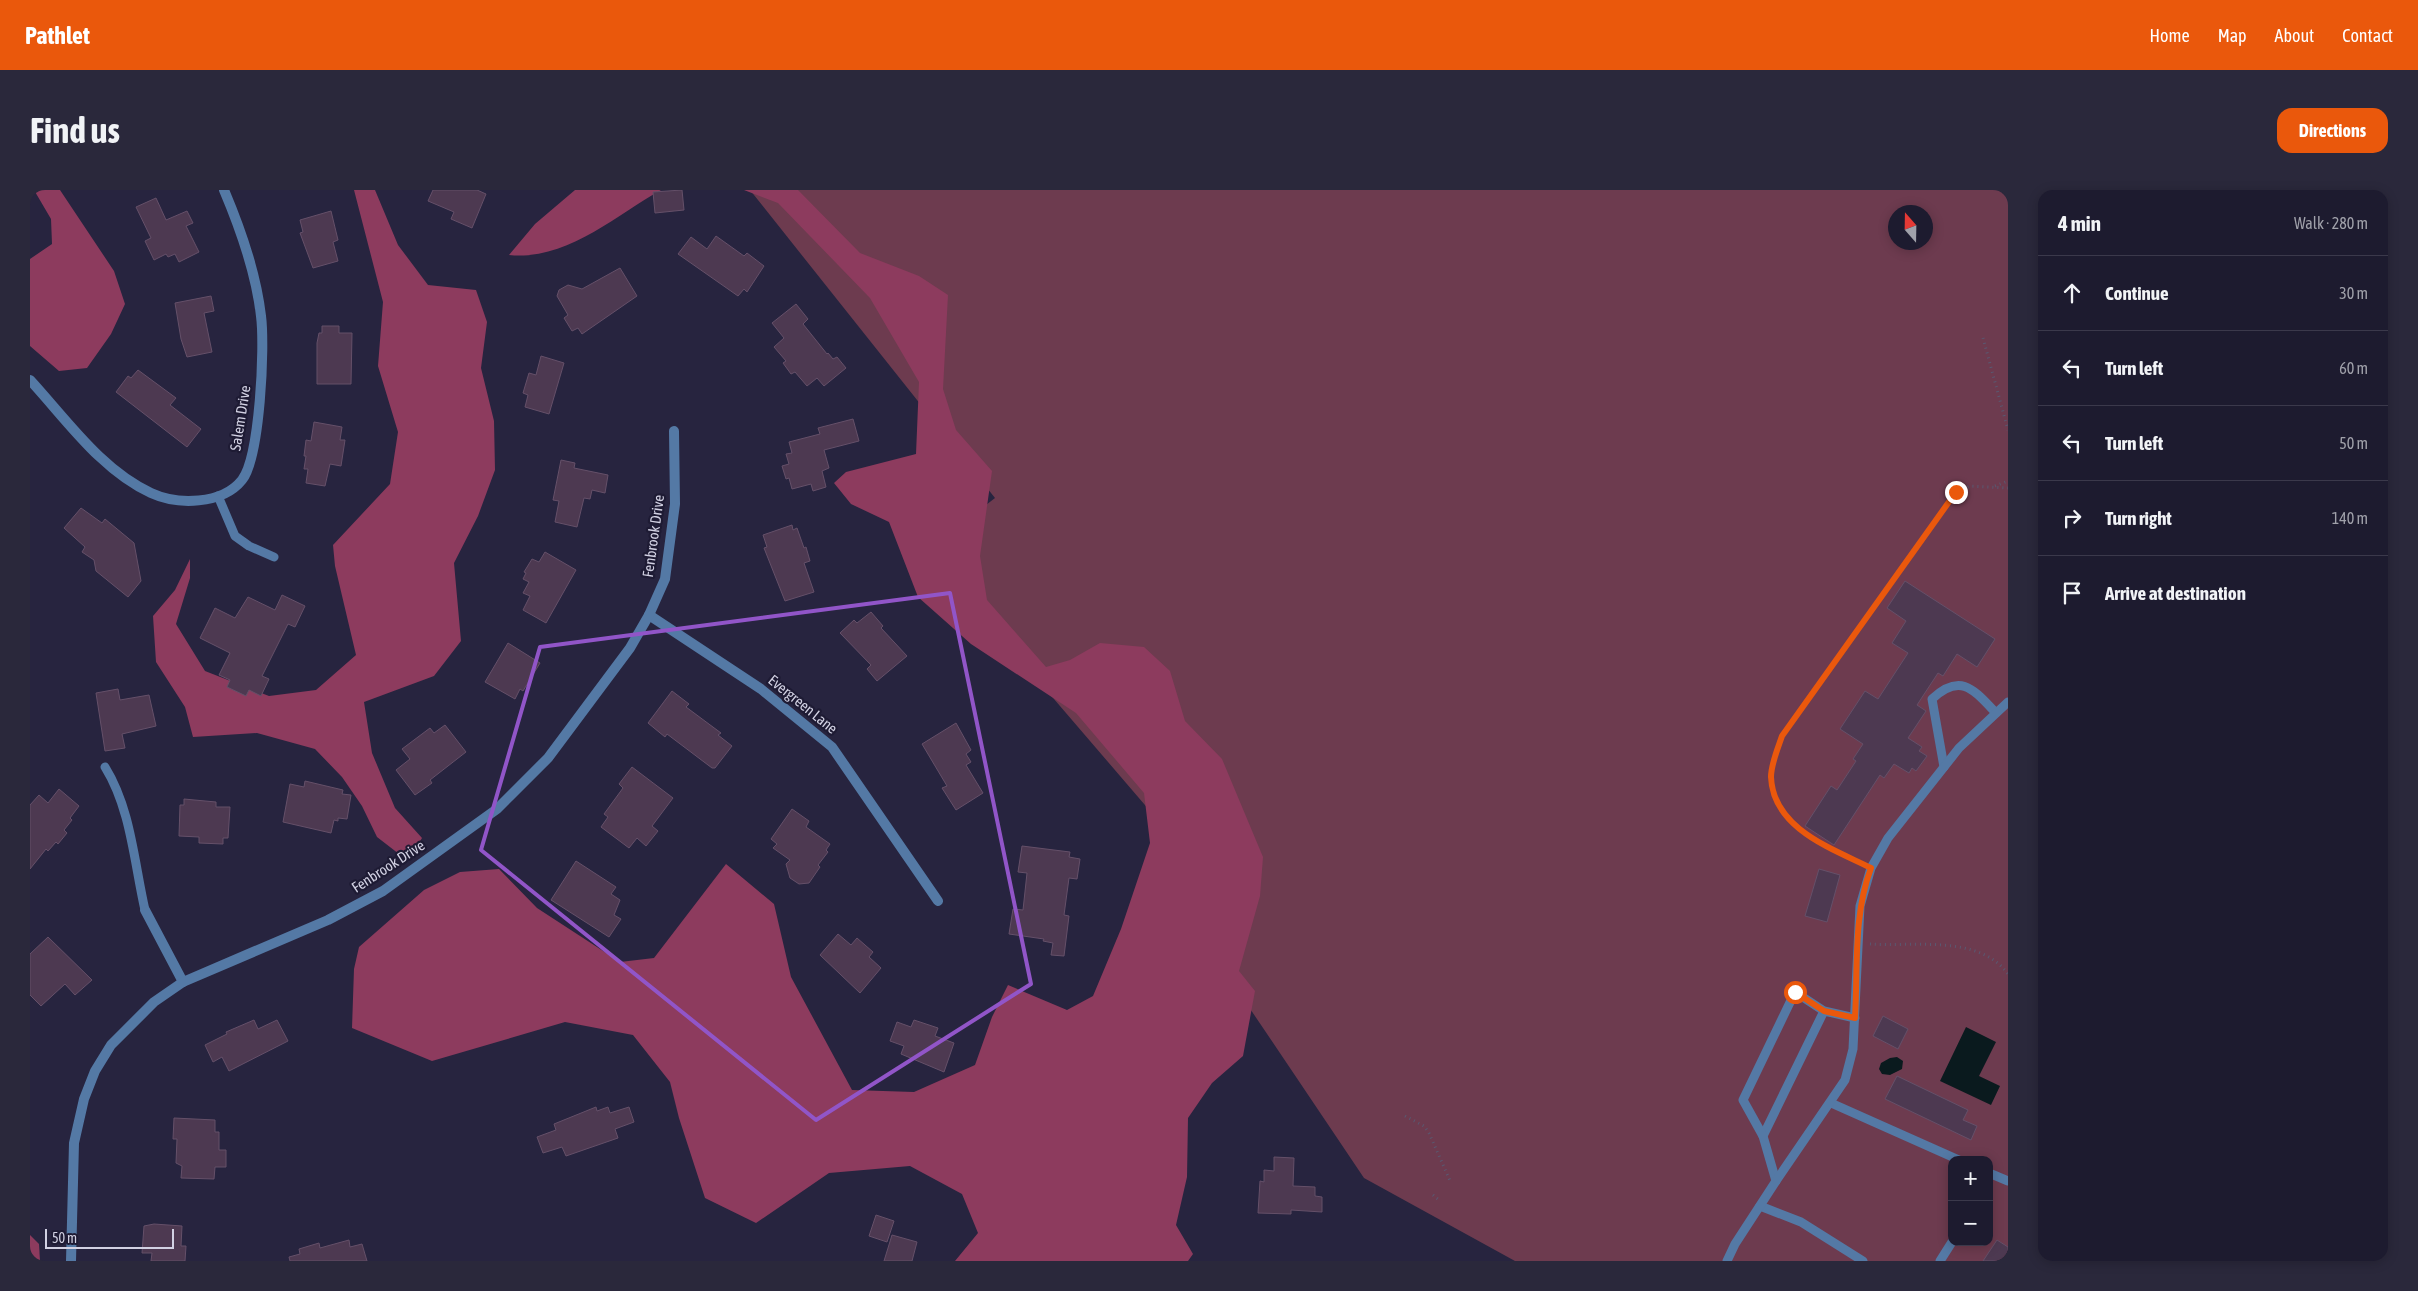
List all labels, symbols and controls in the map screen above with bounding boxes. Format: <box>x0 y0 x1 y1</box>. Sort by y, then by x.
text: Pathlet <box>25 22 90 49</box>
text: Home <box>2150 25 2190 46</box>
text: Map <box>2218 25 2247 46</box>
text: About <box>2275 25 2314 46</box>
text: Contact <box>2342 25 2393 46</box>
button: Directions <box>2277 108 2388 153</box>
text: Find us <box>30 110 120 150</box>
north arrow <box>1888 205 1933 250</box>
text: 4 min <box>2058 211 2101 235</box>
text: Walk · 280 m <box>2294 214 2368 232</box>
icon: ahead <box>2058 279 2086 307</box>
text: Continue <box>2105 282 2169 304</box>
text: 30 m <box>2339 284 2368 302</box>
icon: left <box>2058 354 2086 382</box>
text: Turn left <box>2105 357 2163 379</box>
text: 60 m <box>2339 359 2368 377</box>
street label: Salem Drive <box>226 384 254 452</box>
icon: left <box>2058 429 2086 457</box>
text: Turn left <box>2105 432 2163 454</box>
text: 50 m <box>2339 434 2368 452</box>
route end <box>1945 481 1968 504</box>
street label: Fenbrook Drive <box>639 493 667 578</box>
icon: right <box>2058 504 2086 532</box>
text: Turn right <box>2105 507 2172 529</box>
text: 140 m <box>2332 509 2368 527</box>
icon: arrive <box>2058 579 2086 607</box>
text: Arrive at destination <box>2105 582 2246 604</box>
street label: Evergreen Lane <box>765 671 841 737</box>
street label: Fenbrook Drive <box>348 836 428 896</box>
route start <box>1784 981 1807 1004</box>
map controls <box>1948 1156 1993 1246</box>
button: + <box>1948 1156 1993 1201</box>
button: − <box>1948 1201 1993 1246</box>
scale bar <box>45 1226 174 1249</box>
text: 50 m <box>52 1230 77 1246</box>

